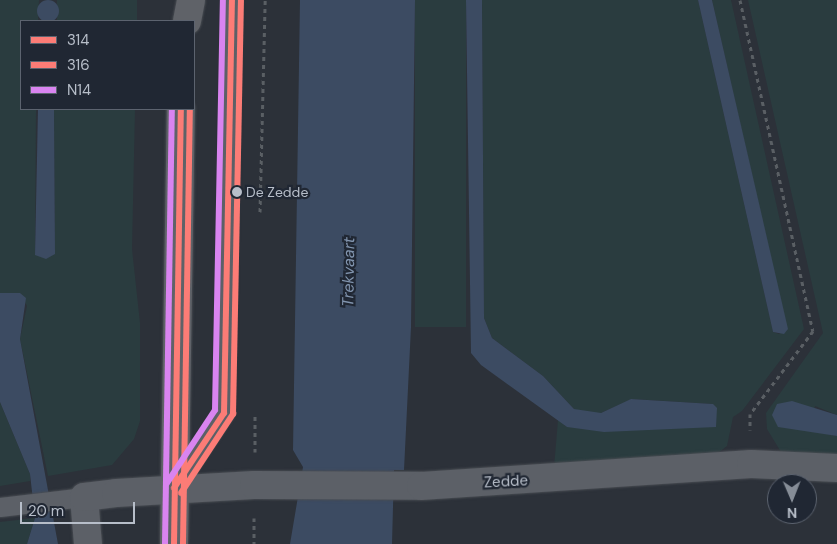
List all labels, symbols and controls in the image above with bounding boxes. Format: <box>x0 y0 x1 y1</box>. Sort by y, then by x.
legend <box>20 20 195 110</box>
text: 314 <box>67 30 89 50</box>
text: 316 <box>67 55 90 75</box>
text: N14 <box>67 80 91 100</box>
place label: De Zedde <box>246 184 308 200</box>
marker: De Zedde <box>232 187 242 197</box>
water label: Trekvaart <box>339 237 359 307</box>
street label: Zedde <box>484 472 528 492</box>
north arrow <box>767 474 817 524</box>
scale bar <box>22 492 138 524</box>
text: 20 m <box>28 501 64 521</box>
text: N <box>787 504 798 522</box>

